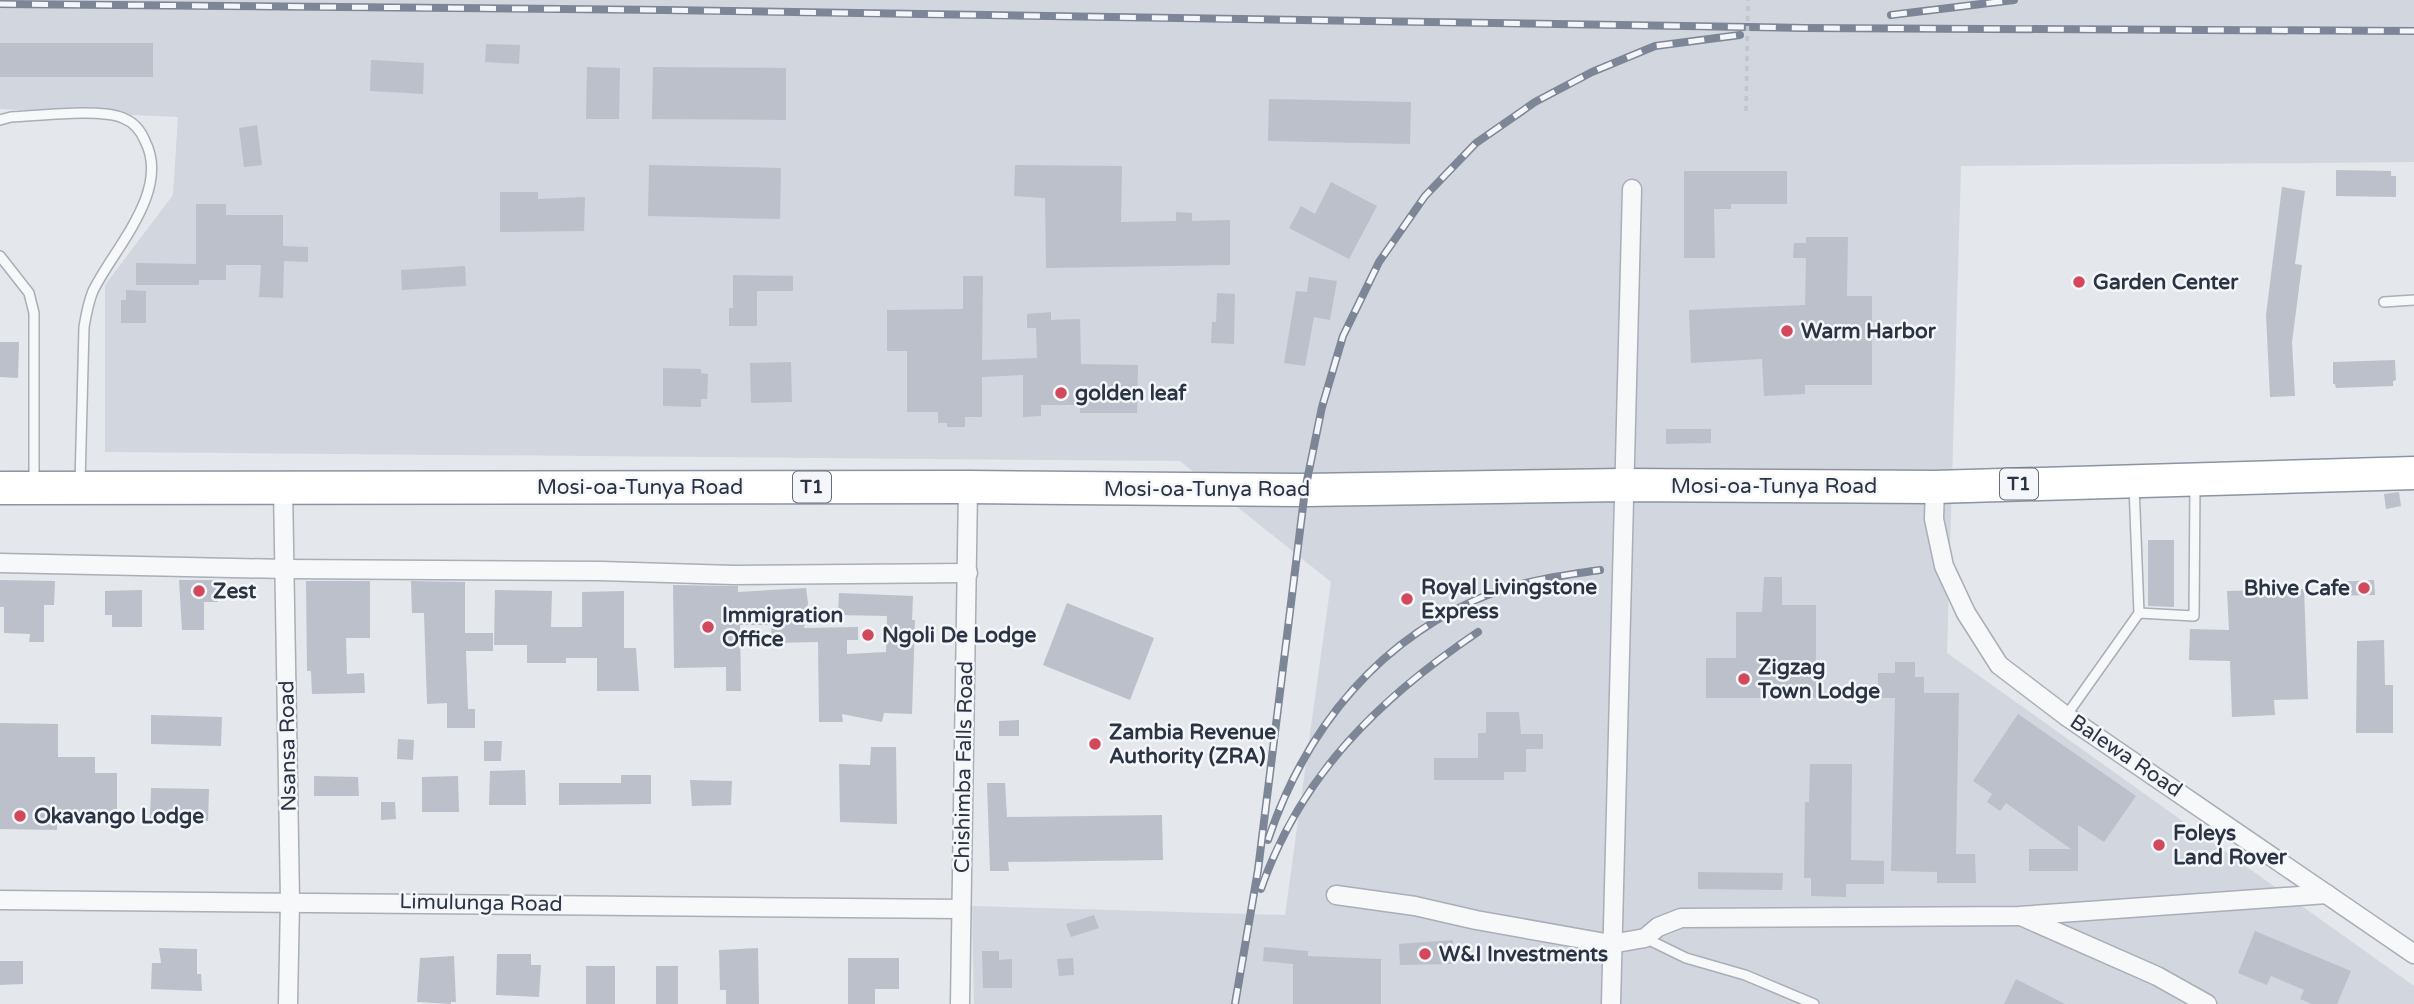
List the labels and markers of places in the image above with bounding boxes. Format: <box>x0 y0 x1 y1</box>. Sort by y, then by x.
place label: Garden Center <box>2093 270 2239 295</box>
marker: Garden Center <box>2071 274 2087 290</box>
place label: Warm Harbor <box>1801 319 1937 344</box>
marker: Warm Harbor <box>1779 323 1795 339</box>
place label: golden leaf <box>1075 381 1187 406</box>
marker: golden leaf <box>1053 385 1069 401</box>
place label: Royal Livingstone Express <box>1421 575 1597 624</box>
place label: Bhive Cafe <box>2244 576 2350 601</box>
place label: Zest <box>213 579 256 604</box>
marker: Bhive Cafe <box>2356 580 2372 596</box>
marker: Zest <box>191 583 207 599</box>
marker: Royal Livingstone Express <box>1399 591 1415 607</box>
place label: Immigration Office <box>722 603 843 652</box>
marker: Immigration Office <box>700 619 716 635</box>
place label: Ngoli De Lodge <box>882 623 1037 648</box>
marker: Ngoli De Lodge <box>860 627 876 643</box>
place label: Zigzag Town Lodge <box>1757 655 1880 704</box>
marker: Zigzag Town Lodge <box>1736 671 1752 687</box>
place label: Zambia Revenue Authority (ZRA) <box>1109 720 1276 769</box>
marker: Zambia Revenue Authority (ZRA) <box>1087 736 1103 752</box>
place label: Okavango Lodge <box>34 804 204 829</box>
marker: Okavango Lodge <box>12 808 28 824</box>
place label: Foleys Land Rover <box>2173 821 2288 870</box>
marker: Foleys Land Rover <box>2151 837 2167 853</box>
place label: W&I Investments <box>1439 942 1608 967</box>
marker: W&I Investments <box>1417 946 1433 962</box>

